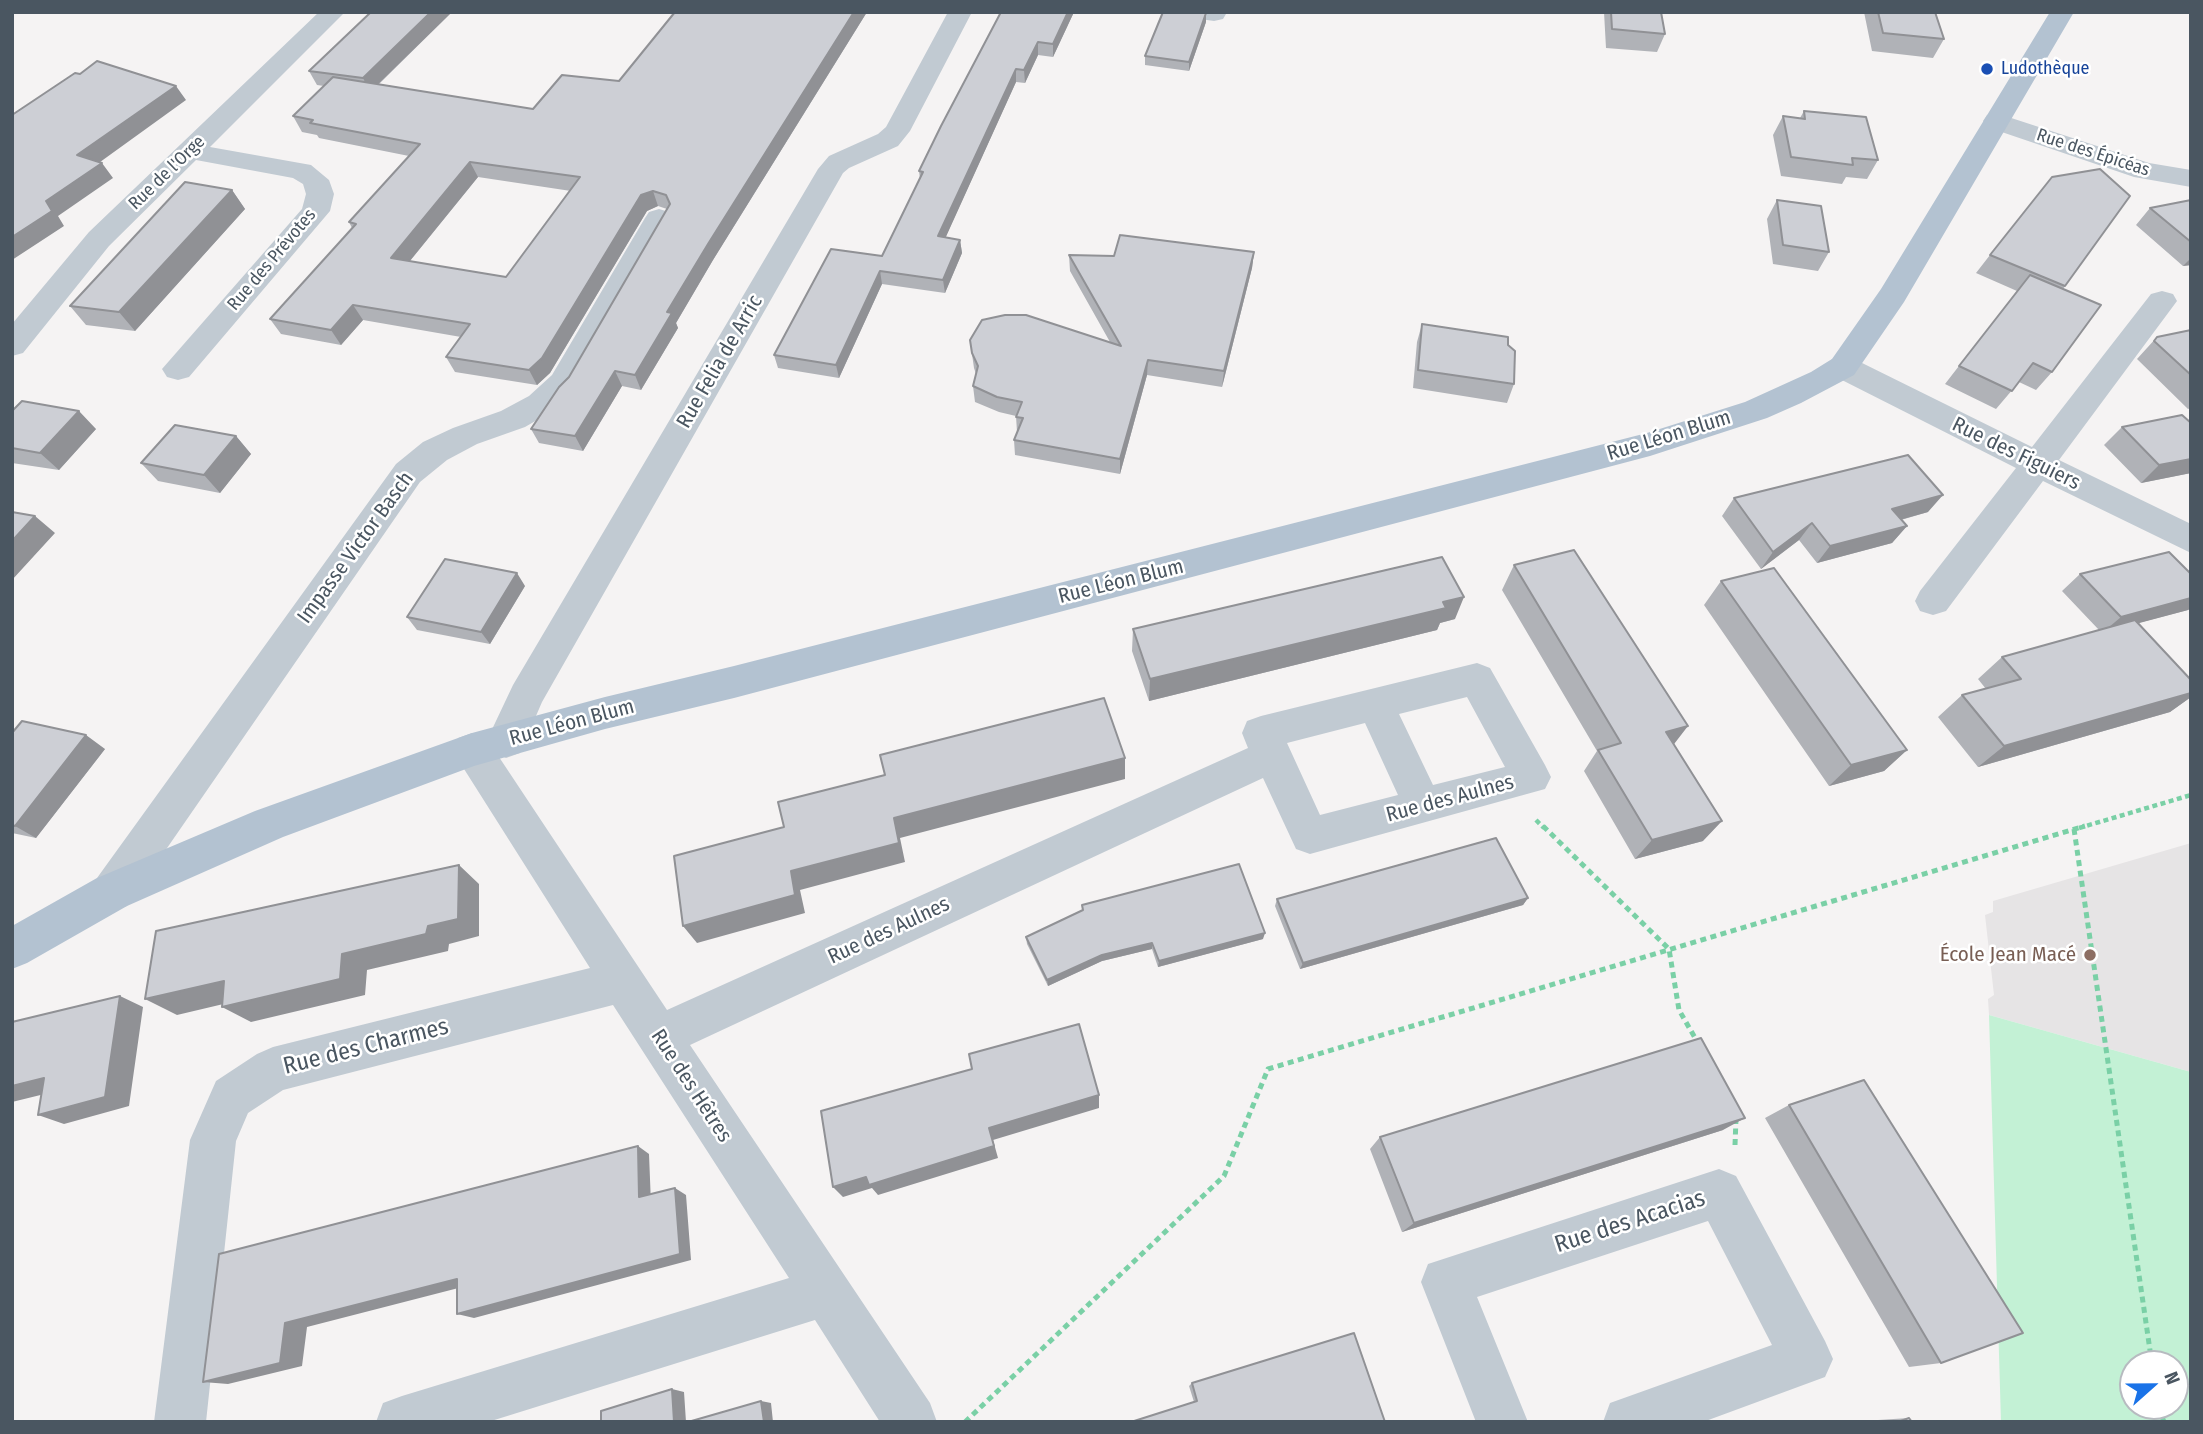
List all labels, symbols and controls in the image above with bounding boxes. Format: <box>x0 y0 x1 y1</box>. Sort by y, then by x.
place label: Ludothèque <box>2001 58 2089 80</box>
marker: Ludothèque <box>1979 61 1995 77</box>
street label: Rue des Épicéas <box>2034 125 2152 181</box>
street label: Rue de l'Orge <box>124 131 210 215</box>
street label: Rue des Prévotes <box>223 205 321 315</box>
street label: Rue Felia de Arric <box>672 291 768 433</box>
street label: Rue Léon Blum <box>1604 405 1734 467</box>
street label: Rue des Figuiers <box>1948 412 2084 496</box>
street label: Impasse Victor Basch <box>293 467 419 629</box>
street label: Rue Léon Blum <box>1056 554 1186 610</box>
street label: Rue Léon Blum <box>507 694 637 752</box>
street label: Rue des Aulnes <box>1383 770 1517 828</box>
street label: Rue des Aulnes <box>824 892 954 970</box>
place label: École Jean Macé <box>1940 942 2076 968</box>
marker: École Jean Macé <box>2082 947 2098 963</box>
street label: Rue des Charmes <box>281 1013 451 1081</box>
street label: Rue des Hêtres <box>645 1025 737 1147</box>
street label: Rue des Acacias <box>1551 1184 1709 1260</box>
north arrow <box>2119 1350 2189 1420</box>
text: N <box>2159 1369 2185 1387</box>

